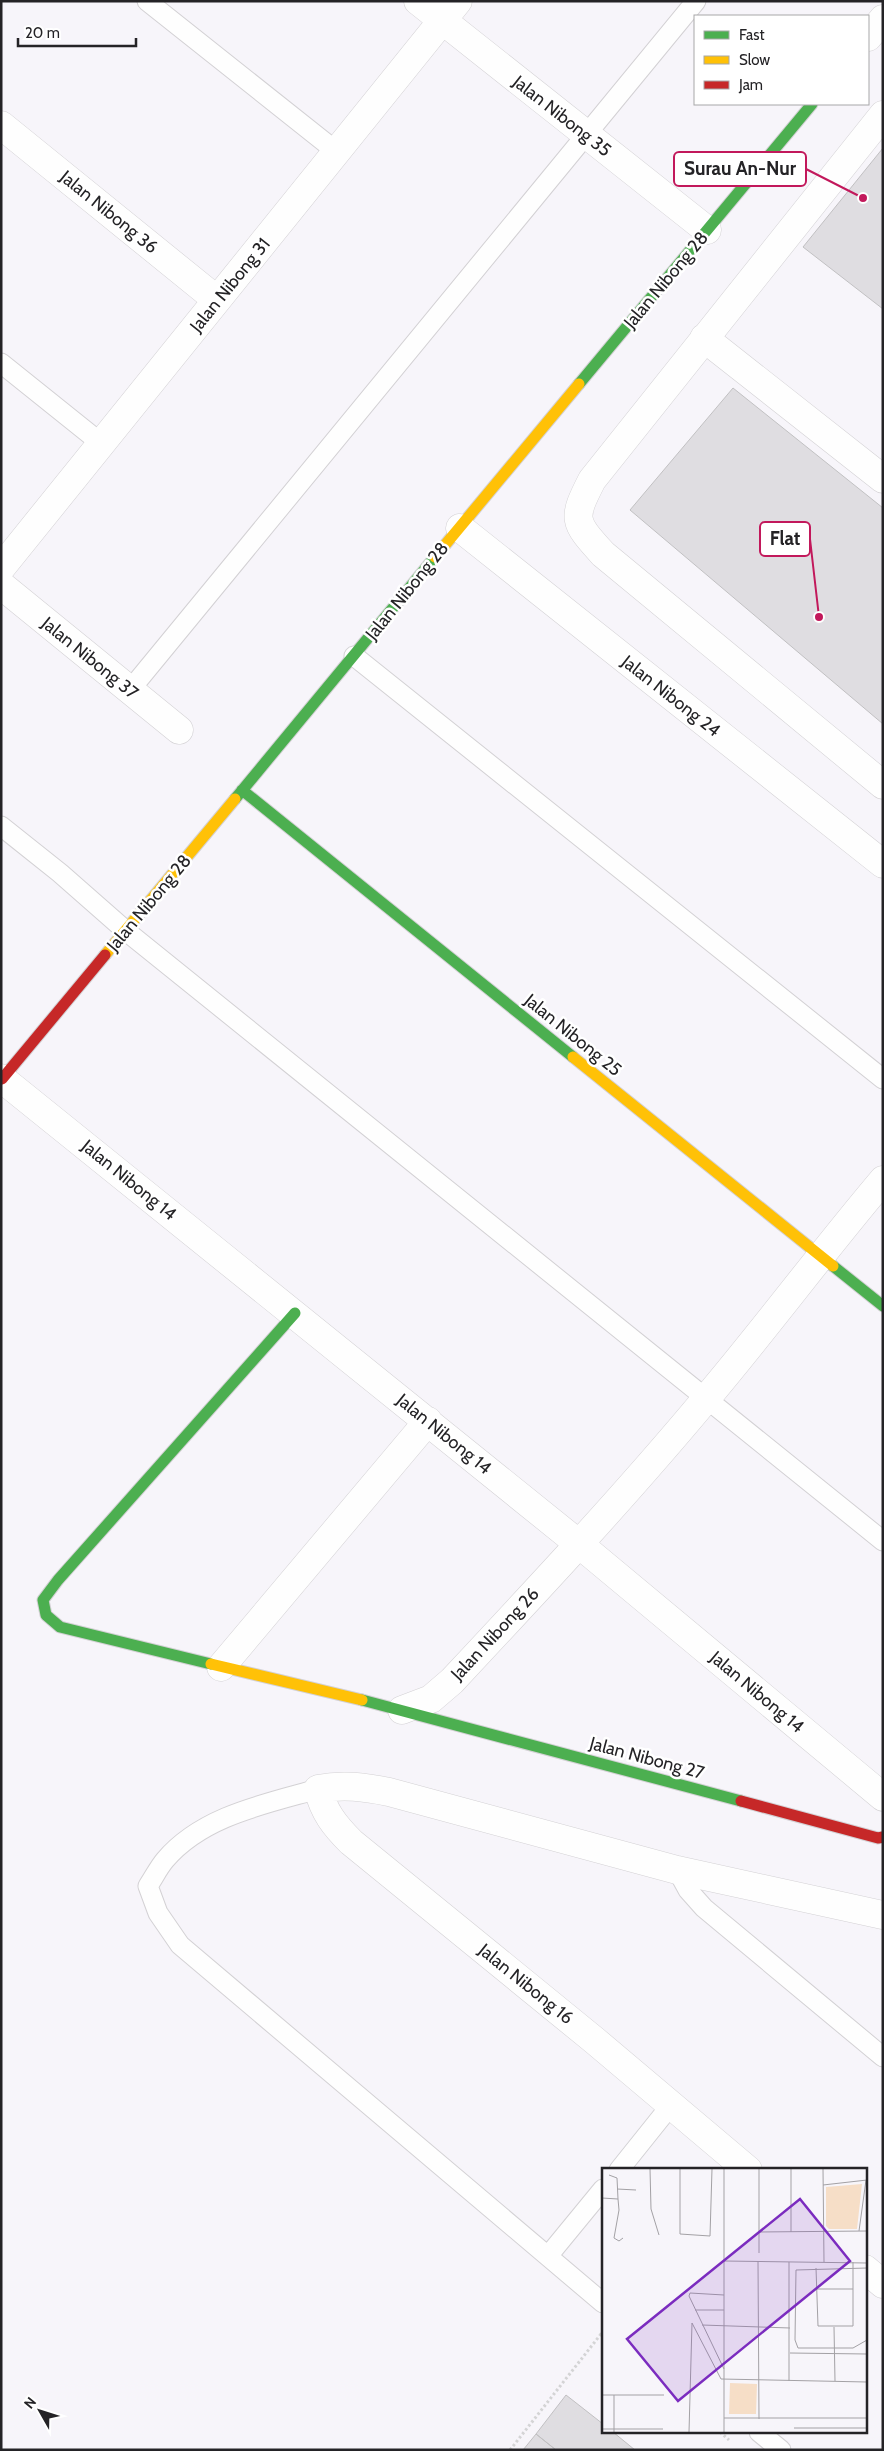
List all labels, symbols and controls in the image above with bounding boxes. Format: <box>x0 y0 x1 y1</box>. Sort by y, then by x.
scale bar <box>18 15 135 47</box>
legend <box>694 15 869 105</box>
text: 20 m <box>25 24 60 42</box>
text: Fast <box>739 26 764 44</box>
text: Slow <box>739 51 770 69</box>
street label: Jalan Nibong 35 <box>508 70 616 161</box>
text: Jam <box>738 76 763 94</box>
callout: Surau An-Nur <box>674 152 806 186</box>
text: Surau An-Nur <box>684 157 797 180</box>
street label: Jalan Nibong 36 <box>55 165 162 258</box>
street label: Jalan Nibong 28 <box>618 227 713 334</box>
street label: Jalan Nibong 31 <box>185 233 275 337</box>
callout: Flat <box>760 522 810 556</box>
text: Flat <box>770 527 801 550</box>
street label: Jalan Nibong 28 <box>360 538 453 645</box>
street label: Jalan Nibong 37 <box>36 612 143 704</box>
street label: Jalan Nibong 24 <box>616 650 725 741</box>
street label: Jalan Nibong 28 <box>101 850 196 957</box>
street label: Jalan Nibong 25 <box>519 989 626 1081</box>
street label: Jalan Nibong 14 <box>76 1134 181 1225</box>
street label: Jalan Nibong 14 <box>391 1388 496 1479</box>
street label: Jalan Nibong 26 <box>446 1583 544 1686</box>
street label: Jalan Nibong 14 <box>705 1646 808 1738</box>
street label: Jalan Nibong 27 <box>586 1732 707 1784</box>
street label: Jalan Nibong 16 <box>473 1938 578 2029</box>
inset map <box>602 2168 866 2434</box>
north arrow <box>15 2386 65 2436</box>
text: N <box>20 2393 40 2412</box>

